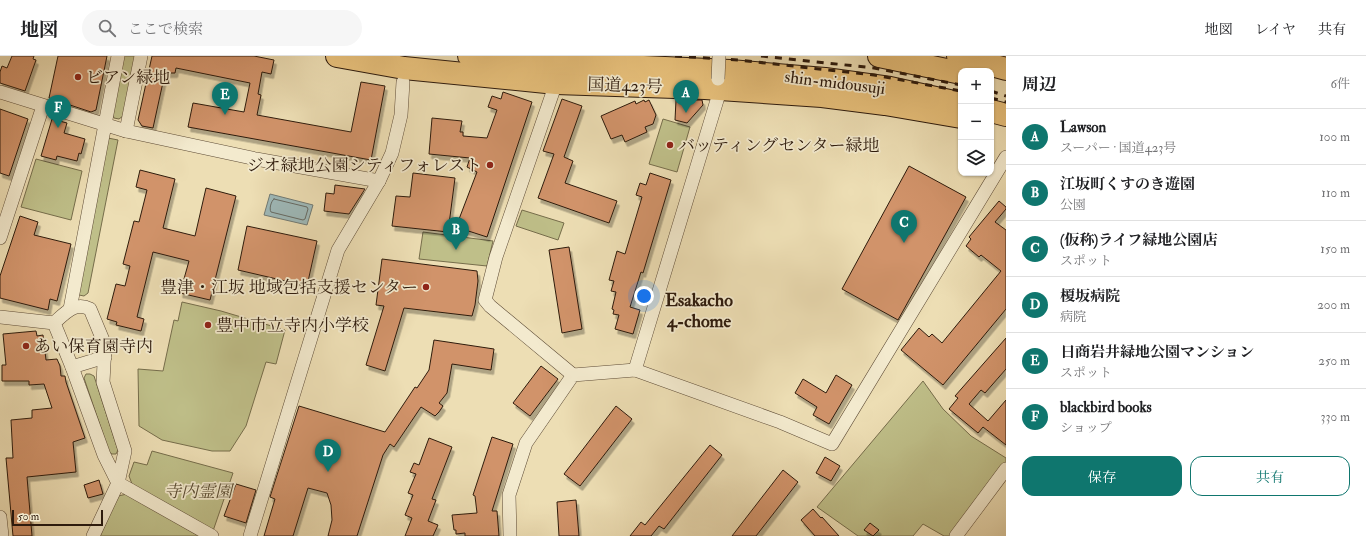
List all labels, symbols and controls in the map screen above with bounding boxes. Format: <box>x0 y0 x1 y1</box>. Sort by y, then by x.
search box <box>82 10 362 46</box>
icon: search <box>96 17 118 39</box>
text: 地図 <box>20 18 58 42</box>
text: ここで検索 <box>128 20 203 39</box>
text: 地図 <box>1205 21 1233 38</box>
text: レイヤ <box>1255 21 1296 38</box>
text: 共有 <box>1318 21 1346 38</box>
street label: shin-midousuji <box>783 66 887 99</box>
place label: ビアン緑地 <box>86 67 170 88</box>
map controls <box>958 68 994 176</box>
button: + <box>958 68 994 104</box>
marker: ビアン緑地 <box>73 72 83 82</box>
street label: 国道423号 <box>587 74 663 97</box>
text: 周辺 <box>1022 74 1056 95</box>
text: 6件 <box>1330 76 1350 92</box>
pin: A <box>673 80 699 113</box>
pin: E <box>212 82 238 115</box>
pin: F <box>45 95 71 128</box>
button: − <box>958 104 994 140</box>
text: Lawson <box>1060 118 1106 137</box>
text: A <box>1031 129 1039 145</box>
text: 100 m <box>1319 129 1350 145</box>
place label: バッティングセンター緑地 <box>678 135 880 156</box>
marker: バッティングセンター緑地 <box>665 140 675 150</box>
button: layers <box>958 140 994 176</box>
text: スーパー · 国道423号 <box>1060 140 1176 156</box>
place label: ジオ緑地公園シティフォレスト <box>247 155 482 176</box>
marker: ジオ緑地公園シティフォレスト <box>485 160 495 170</box>
text: 江坂町くすのき遊園 <box>1060 175 1195 194</box>
text: B <box>1031 185 1039 201</box>
text: 110 m <box>1321 185 1350 201</box>
text: 公園 <box>1060 197 1086 213</box>
pin: C <box>891 210 917 243</box>
pin: B <box>443 217 469 250</box>
text: (仮称)ライフ緑地公園店 <box>1060 231 1217 250</box>
text: C <box>1030 241 1040 257</box>
text: 150 m <box>1320 241 1350 257</box>
text: スポット <box>1060 253 1112 269</box>
place label: 豊津・江坂 地域包括支援センター <box>160 277 418 298</box>
marker: 豊津・江坂 地域包括支援センター <box>421 282 431 292</box>
your location <box>634 286 654 306</box>
text: 榎坂病院 <box>1060 287 1120 306</box>
district label: Esakacho 4-chome <box>665 289 733 333</box>
text: D <box>1030 297 1040 313</box>
text: 200 m <box>1317 297 1350 313</box>
text: 病院 <box>1060 309 1086 325</box>
place label: 豊中市立寺内小学校 <box>216 315 369 336</box>
marker: 豊中市立寺内小学校 <box>203 320 213 330</box>
place label: あい保育園寺内 <box>34 336 153 357</box>
marker: あい保育園寺内 <box>21 341 31 351</box>
text: 日商岩井緑地公園マンション <box>1060 343 1254 362</box>
text: E <box>1030 353 1040 369</box>
text: 250 m <box>1318 353 1350 369</box>
text: スポット <box>1060 365 1112 381</box>
text: blackbird books <box>1060 398 1152 417</box>
text: F <box>1031 409 1039 425</box>
text: 330 m <box>1321 409 1350 425</box>
text: ショップ <box>1060 420 1112 436</box>
pin: D <box>315 439 341 472</box>
button: 保存 <box>1022 456 1182 496</box>
button: 共有 <box>1190 456 1350 496</box>
park label: 寺内霊園 <box>164 481 235 502</box>
scale bar <box>12 508 103 527</box>
text: 50 m <box>18 510 39 523</box>

